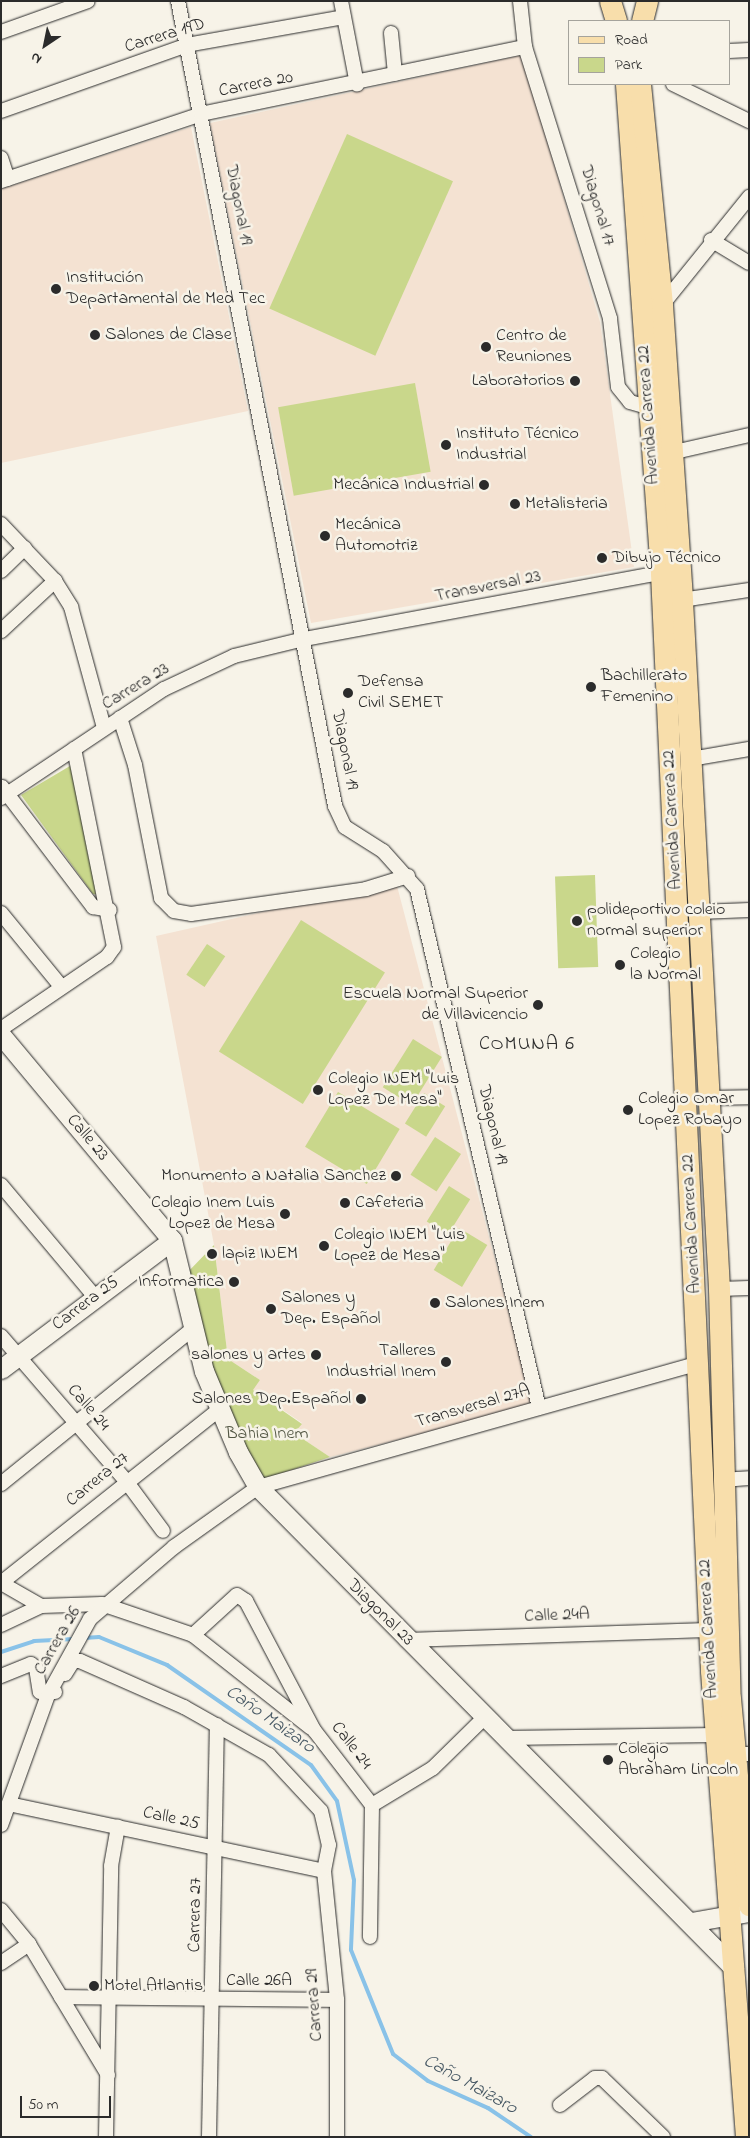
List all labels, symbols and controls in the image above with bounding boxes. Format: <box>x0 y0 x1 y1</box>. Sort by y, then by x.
street label: Carrera 19D <box>122 14 208 58</box>
north arrow <box>20 20 70 70</box>
legend <box>568 20 730 85</box>
text: Road <box>615 29 648 51</box>
text: N <box>27 47 46 69</box>
text: Park <box>615 54 642 76</box>
street label: Carrera 20 <box>217 67 295 103</box>
street label: Diagonal 19 <box>220 163 256 247</box>
street label: Diagonal 17 <box>575 163 619 249</box>
place label: Institución Departamental de Med Tec <box>66 268 265 310</box>
marker: Institución Departamental de Med Tec <box>50 283 62 295</box>
place label: Salones de Clase <box>105 324 232 346</box>
place label: Centro de Reuniones <box>496 326 572 368</box>
marker: Salones de Clase <box>89 329 101 341</box>
marker: Centro de Reuniones <box>480 341 492 353</box>
street label: Avenida Carrera 22 <box>633 345 665 485</box>
place label: Laboratorios <box>472 370 565 392</box>
marker: Laboratorios <box>569 375 581 387</box>
place label: Instituto Técnico Industrial <box>456 424 579 466</box>
marker: Instituto Técnico Industrial <box>440 439 452 451</box>
place label: Mecánica Industrial <box>333 474 474 496</box>
marker: Mecánica Industrial <box>478 479 490 491</box>
place label: Metalisteria <box>525 493 608 515</box>
marker: Metalisteria <box>509 498 521 510</box>
place label: Mecánica Automotriz <box>335 515 417 558</box>
marker: Mecánica Automotriz <box>319 530 331 542</box>
place label: Dibujo Técnico <box>612 547 721 569</box>
marker: Dibujo Técnico <box>596 552 608 564</box>
street label: Transversal 23 <box>433 566 543 608</box>
street label: Carrera 23 <box>98 658 174 716</box>
place label: Bachillerato Femenino <box>601 666 687 709</box>
place label: Defensa Civil SEMET <box>358 672 443 714</box>
marker: Bachillerato Femenino <box>585 681 597 693</box>
marker: Defensa Civil SEMET <box>342 687 354 699</box>
street label: Diagonal 19 <box>326 708 362 792</box>
street label: Avenida Carrera 22 <box>659 750 687 890</box>
place label: polideportivo coleio normal superior <box>587 900 725 942</box>
marker: polideportivo coleio normal superior <box>571 915 583 927</box>
place label: Colegio la Normal <box>630 944 701 986</box>
marker: Colegio la Normal <box>614 959 626 971</box>
place label: Escuela Normal Superior de Villavicencio <box>343 984 528 1026</box>
marker: Escuela Normal Superior de Villavicencio <box>532 999 544 1011</box>
district label: COMUNA 6 <box>478 1032 576 1056</box>
place label: Colegio INEM "Luis Lopez De Mesa" <box>328 1069 459 1112</box>
street label: Diagonal 19 <box>472 1083 512 1167</box>
marker: Colegio INEM "Luis Lopez De Mesa" <box>312 1084 324 1096</box>
place label: Colegio Omar Lopez Robayo <box>638 1089 742 1132</box>
marker: Colegio Omar Lopez Robayo <box>622 1104 634 1116</box>
street label: Calle 23 <box>61 1110 113 1166</box>
street label: Avenida Carrera 22 <box>678 1154 706 1294</box>
place label: Monumento a Natalia Sanchez <box>161 1165 386 1187</box>
marker: Monumento a Natalia Sanchez <box>390 1170 402 1182</box>
place label: Cafeteria <box>355 1192 424 1214</box>
place label: Colegio Inem Luis Lopez de Mesa <box>151 1193 275 1236</box>
marker: Cafeteria <box>339 1197 351 1209</box>
marker: Colegio Inem Luis Lopez de Mesa <box>279 1208 291 1220</box>
place label: Colegio INEM "Luis Lopez de Mesa" <box>334 1225 465 1268</box>
marker: Colegio INEM "Luis Lopez de Mesa" <box>318 1240 330 1252</box>
place label: lapiz INEM <box>222 1243 298 1265</box>
marker: lapiz INEM <box>206 1248 218 1260</box>
place label: Informatica <box>138 1271 224 1293</box>
street label: Carrera 25 <box>48 1272 124 1336</box>
marker: Informatica <box>228 1276 240 1288</box>
place label: Salones y Dep. Español <box>281 1288 381 1330</box>
place label: Salones Inem <box>445 1292 544 1314</box>
marker: Salones Inem <box>429 1297 441 1309</box>
marker: Salones y Dep. Español <box>265 1303 277 1315</box>
place label: Talleres Industrial Inem <box>326 1341 436 1384</box>
place label: salones y artes <box>191 1344 306 1366</box>
marker: salones y artes <box>310 1349 322 1361</box>
marker: Talleres Industrial Inem <box>440 1356 452 1368</box>
street label: Calle 24 <box>62 1380 114 1436</box>
street label: Transversal 27A <box>413 1380 533 1434</box>
place label: Salones Dep.Español <box>192 1388 351 1410</box>
marker: Salones Dep.Español <box>355 1393 367 1405</box>
park label: Bahia Inem <box>226 1423 308 1445</box>
street label: Carrera 27 <box>62 1448 134 1512</box>
street label: Avenida Carrera 22 <box>695 1559 723 1699</box>
street label: Diagonal 23 <box>342 1575 418 1651</box>
street label: Carrera 26 <box>30 1603 86 1679</box>
street label: Calle 24A <box>524 1604 590 1628</box>
water label: Caño Maizaro <box>221 1681 319 1759</box>
street label: Calle 24 <box>326 1718 376 1774</box>
place label: Colegio Abraham Lincoln <box>618 1739 738 1782</box>
marker: Colegio Abraham Lincoln <box>602 1754 614 1766</box>
street label: Calle 25 <box>141 1802 201 1836</box>
street label: Carrera 27 <box>185 1877 207 1953</box>
street label: Carrera 29 <box>302 1968 328 2042</box>
street label: Calle 26A <box>226 1970 292 1992</box>
place label: Motel Atlantis <box>104 1975 203 1997</box>
marker: Motel Atlantis <box>88 1980 100 1992</box>
water label: Caño Maizaro <box>419 2050 521 2120</box>
scale bar <box>22 2086 114 2118</box>
text: 50 m <box>28 2094 58 2116</box>

